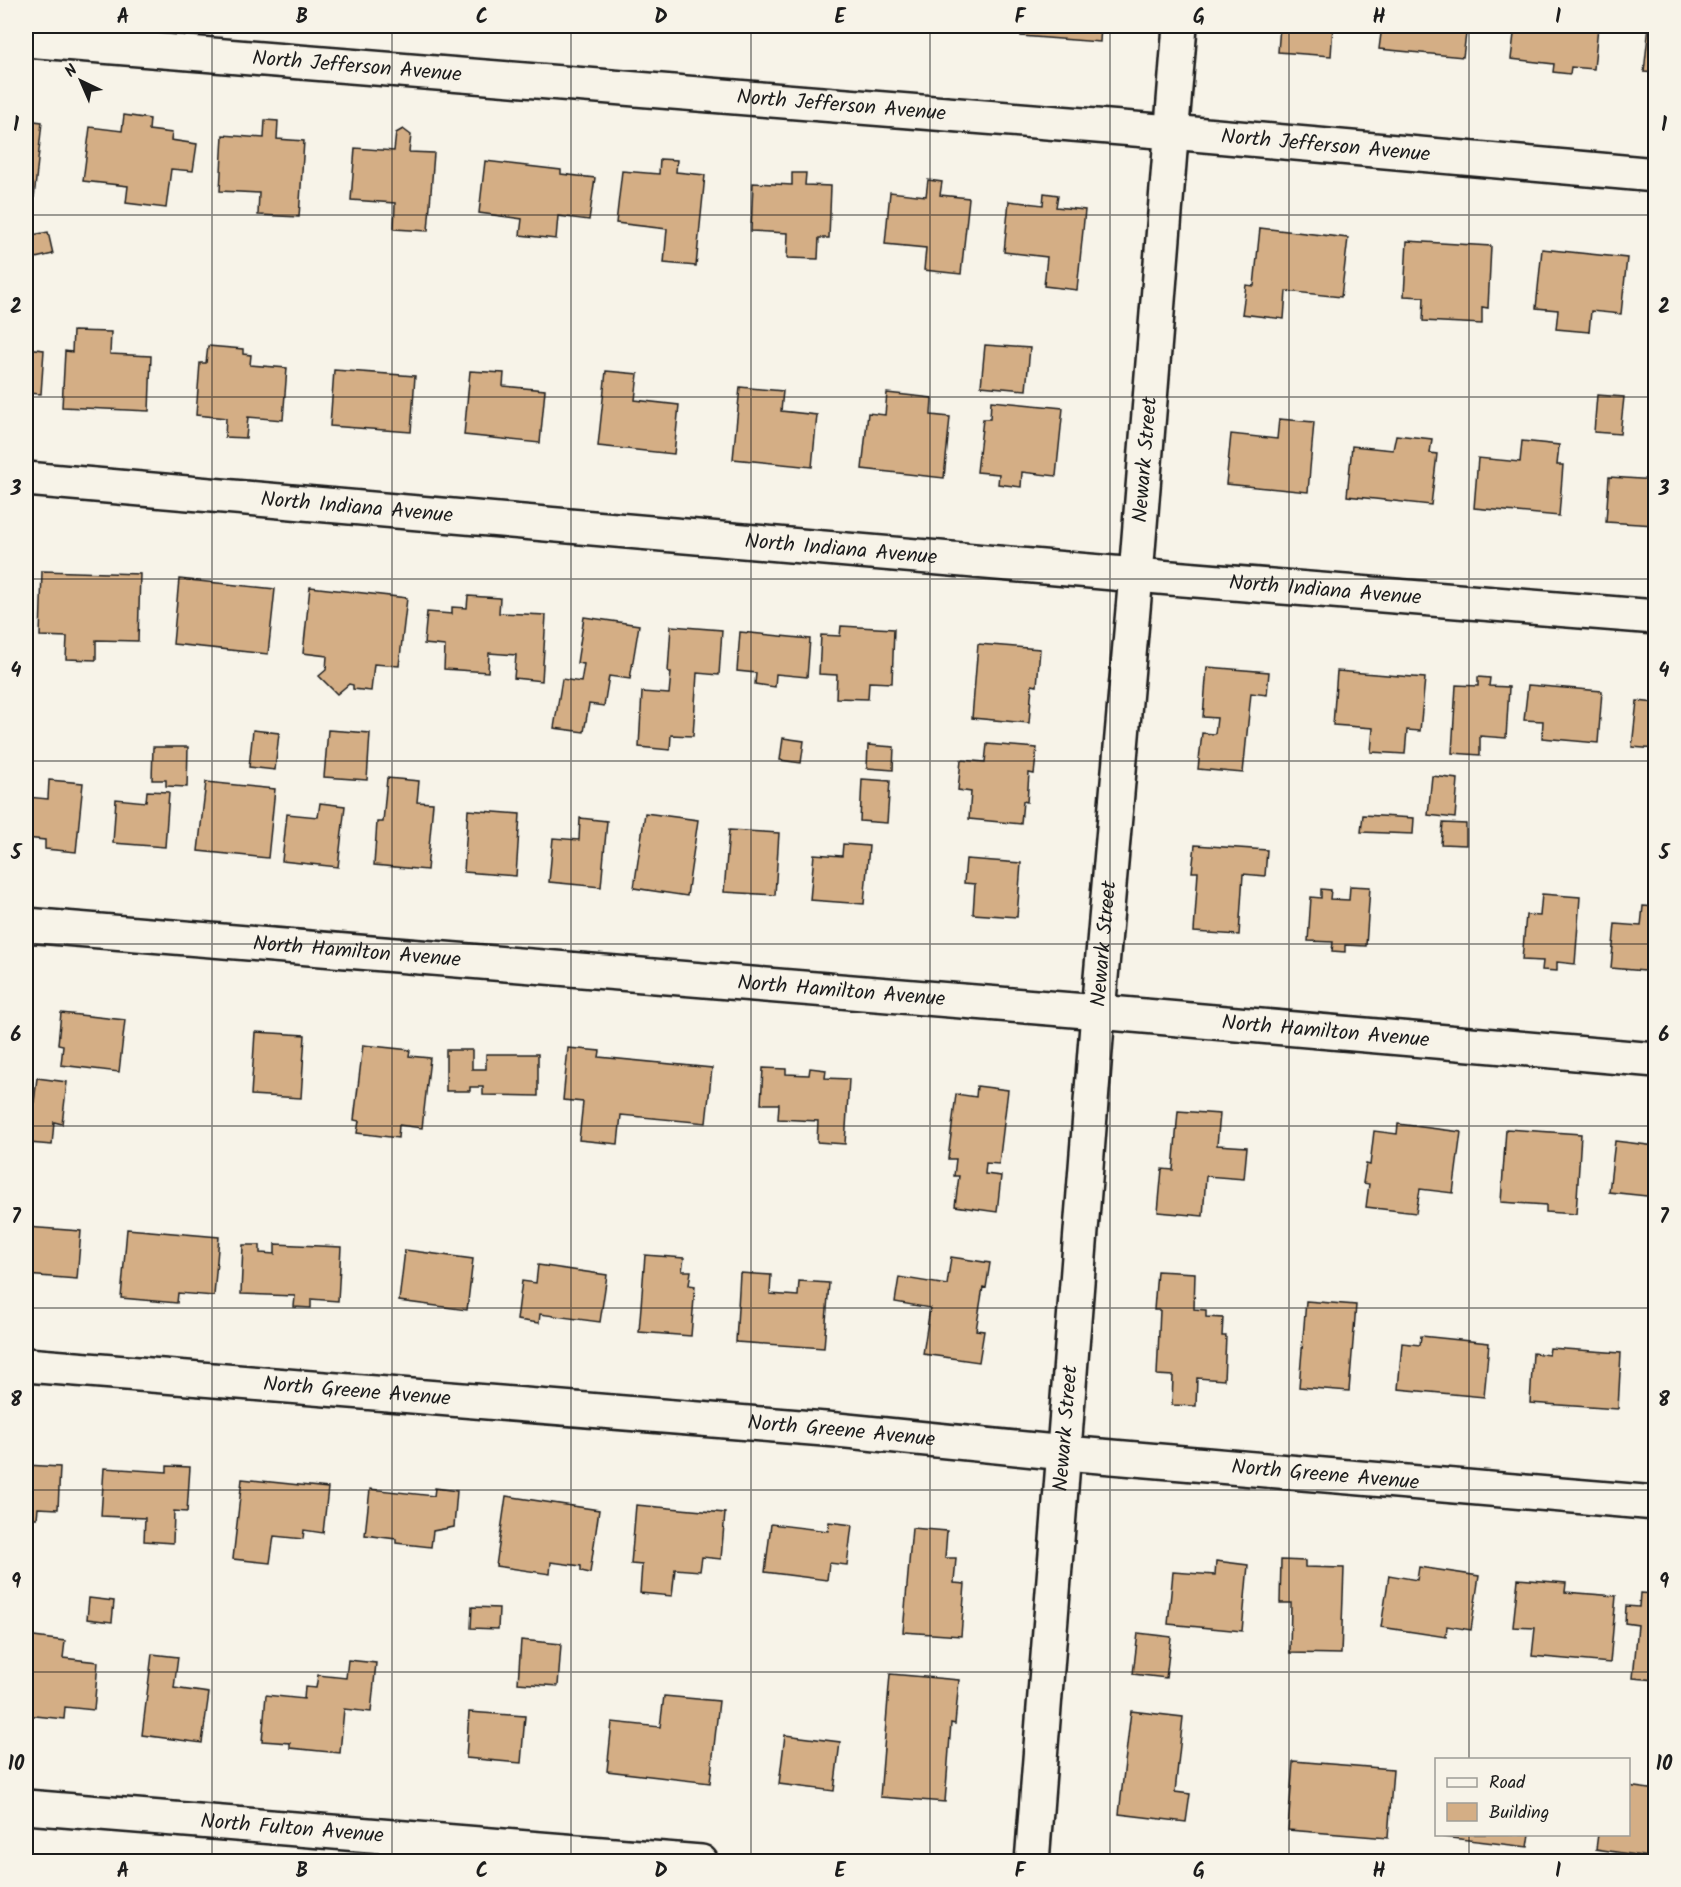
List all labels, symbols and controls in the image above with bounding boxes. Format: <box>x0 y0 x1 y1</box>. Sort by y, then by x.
text: A <box>117 2 129 34</box>
text: B <box>296 2 308 34</box>
text: C <box>476 2 488 34</box>
text: D <box>654 2 668 34</box>
text: E <box>834 2 846 34</box>
text: F <box>1015 2 1027 34</box>
text: G <box>1193 2 1205 34</box>
text: H <box>1372 2 1386 34</box>
text: I <box>1555 2 1561 34</box>
street label: North Jefferson Avenue <box>251 42 463 91</box>
north arrow <box>51 51 111 111</box>
text: N <box>59 59 84 84</box>
street label: North Jefferson Avenue <box>735 81 948 130</box>
text: 1 <box>13 110 19 142</box>
text: 1 <box>1661 110 1667 142</box>
street label: North Jefferson Avenue <box>1220 120 1432 171</box>
text: 2 <box>10 292 22 324</box>
text: 2 <box>1658 292 1670 324</box>
street label: Newark Street <box>1124 395 1167 524</box>
text: 3 <box>10 474 22 506</box>
text: 3 <box>1658 474 1670 506</box>
street label: North Indiana Avenue <box>259 483 455 532</box>
street label: North Indiana Avenue <box>743 525 939 574</box>
street label: North Indiana Avenue <box>1228 566 1423 615</box>
text: 4 <box>11 656 22 688</box>
text: 4 <box>1659 656 1670 688</box>
text: 5 <box>10 838 23 870</box>
text: 5 <box>1658 838 1671 870</box>
street label: Newark Street <box>1082 879 1126 1008</box>
street label: North Hamilton Avenue <box>252 927 463 977</box>
street label: North Hamilton Avenue <box>736 966 947 1016</box>
street label: North Hamilton Avenue <box>1220 1006 1431 1057</box>
text: 6 <box>11 1020 22 1052</box>
text: 6 <box>1659 1020 1670 1052</box>
text: 7 <box>11 1202 21 1234</box>
text: 7 <box>1659 1202 1669 1234</box>
street label: Newark Street <box>1044 1363 1087 1492</box>
street label: North Greene Avenue <box>262 1368 453 1416</box>
text: 8 <box>10 1385 22 1417</box>
text: 8 <box>1658 1385 1670 1417</box>
street label: North Greene Avenue <box>746 1406 937 1456</box>
street label: North Greene Avenue <box>1230 1451 1421 1499</box>
text: 9 <box>11 1567 21 1599</box>
text: 9 <box>1659 1567 1669 1599</box>
text: 10 <box>8 1749 25 1781</box>
text: 10 <box>1656 1749 1673 1781</box>
legend <box>1435 1758 1630 1836</box>
text: Road <box>1489 1769 1526 1798</box>
text: Building <box>1489 1799 1549 1828</box>
street label: North Fulton Avenue <box>199 1805 386 1853</box>
text: A <box>117 1856 129 1887</box>
text: B <box>296 1856 308 1887</box>
text: C <box>476 1856 488 1887</box>
text: D <box>654 1856 668 1887</box>
text: E <box>834 1856 846 1887</box>
text: F <box>1015 1856 1027 1887</box>
text: G <box>1193 1856 1205 1887</box>
text: H <box>1372 1856 1386 1887</box>
text: I <box>1555 1856 1561 1887</box>

